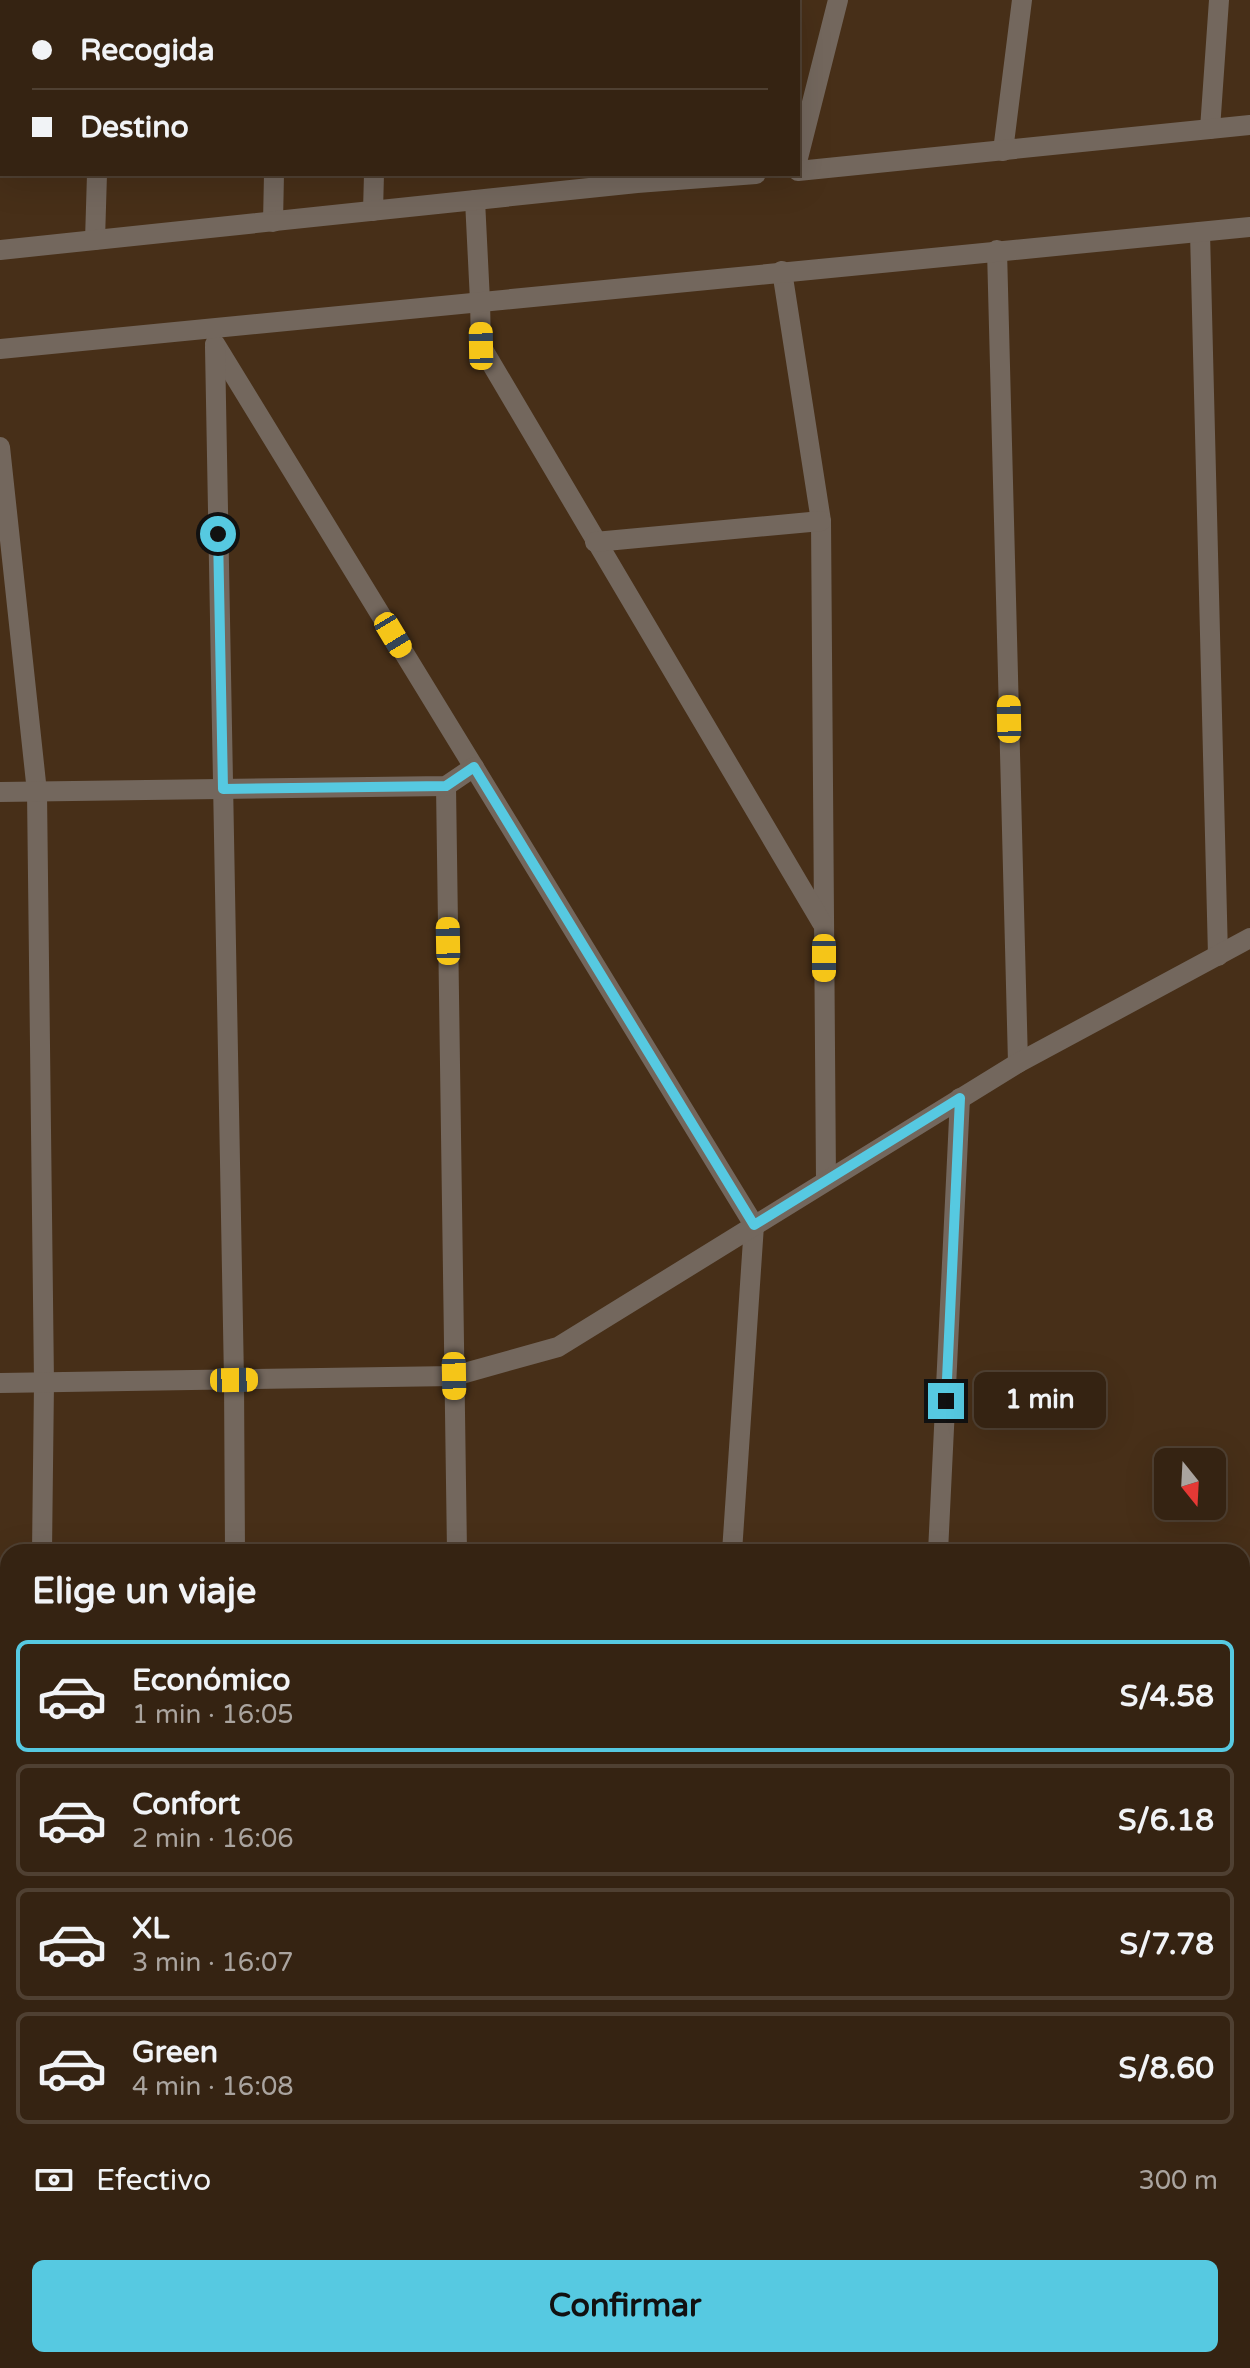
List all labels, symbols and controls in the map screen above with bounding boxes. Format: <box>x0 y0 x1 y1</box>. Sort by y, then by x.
text: Recogida <box>80 32 215 69</box>
text: Destino <box>80 109 189 146</box>
car <box>469 322 493 370</box>
route start <box>200 516 236 552</box>
car <box>370 608 416 662</box>
car <box>997 695 1021 743</box>
car <box>436 917 460 965</box>
car <box>812 934 836 982</box>
car <box>442 1352 466 1400</box>
car <box>210 1368 258 1392</box>
callout: 1 min <box>974 1373 1106 1429</box>
route end <box>928 1383 964 1419</box>
text: 1 min <box>1005 1384 1075 1415</box>
north arrow <box>1154 1448 1226 1520</box>
map controls <box>1154 1448 1226 1520</box>
text: Elige un viaje <box>32 1570 256 1613</box>
icon: car <box>36 1660 108 1732</box>
text: Económico <box>132 1662 290 1699</box>
text: S/4.58 <box>1120 1678 1214 1715</box>
text: 1 min · 16:05 <box>132 1699 294 1730</box>
icon: car <box>36 1784 108 1856</box>
text: Confort <box>132 1786 240 1823</box>
text: S/6.18 <box>1118 1802 1214 1839</box>
text: 2 min · 16:06 <box>132 1823 294 1854</box>
icon: car <box>36 1908 108 1980</box>
text: XL <box>132 1910 169 1947</box>
text: S/7.78 <box>1119 1926 1214 1963</box>
text: 3 min · 16:07 <box>132 1947 294 1978</box>
icon: car <box>36 2032 108 2104</box>
text: Green <box>132 2034 218 2071</box>
text: S/8.60 <box>1119 2050 1214 2087</box>
text: 4 min · 16:08 <box>132 2071 294 2102</box>
icon: cash <box>32 2158 76 2202</box>
text: Efectivo <box>96 2162 211 2199</box>
text: 300 m <box>1138 2165 1218 2196</box>
button: Confirmar <box>32 2260 1218 2352</box>

